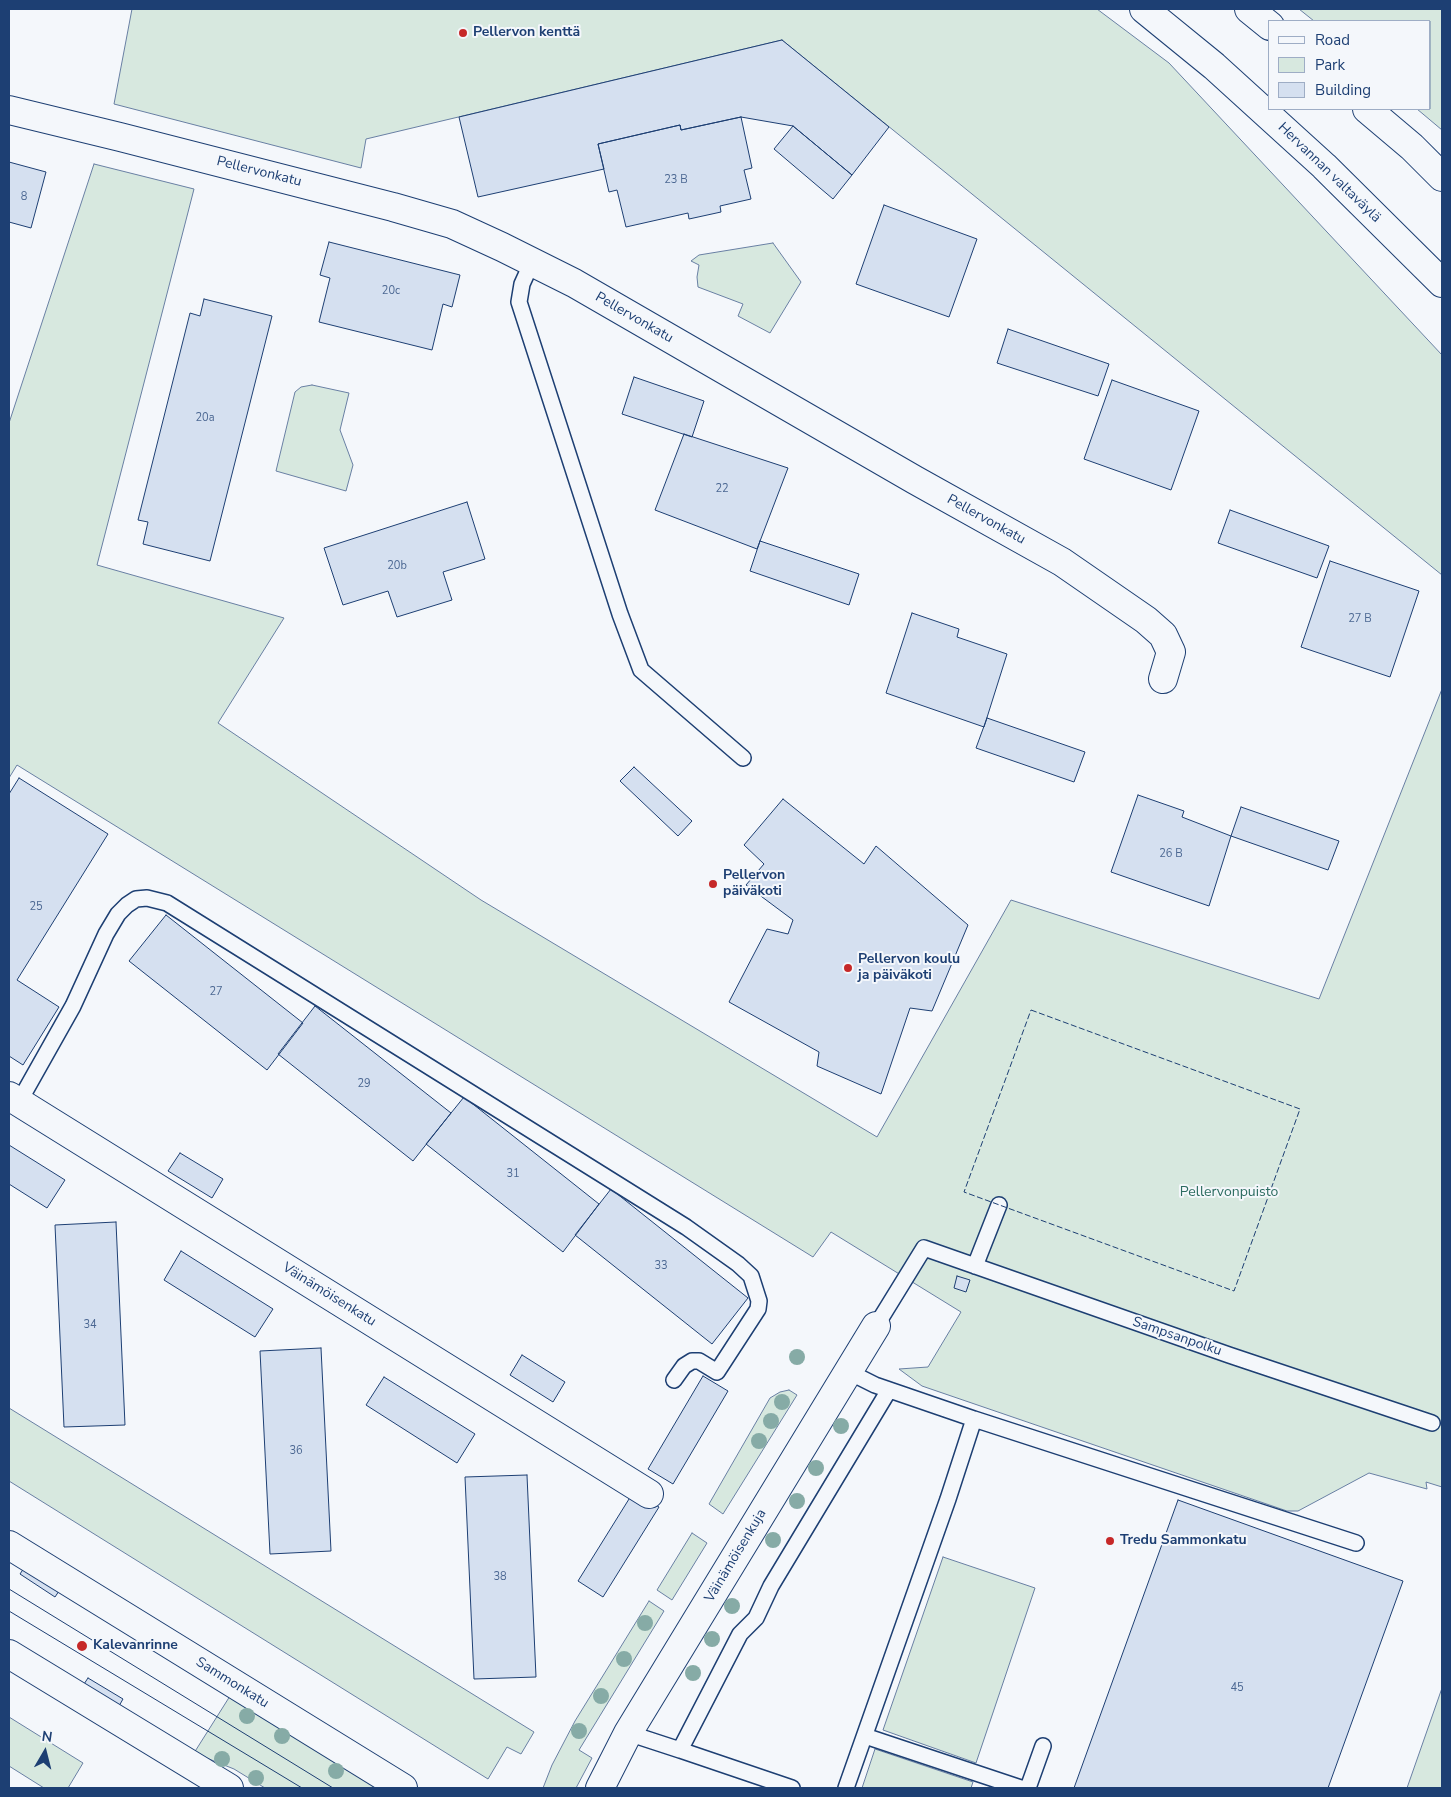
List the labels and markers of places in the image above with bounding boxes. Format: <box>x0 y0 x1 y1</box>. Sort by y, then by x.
place label: Pellervon kenttä <box>473 25 580 41</box>
marker: Pellervon kenttä <box>457 27 469 39</box>
place label: Pellervon päiväkoti <box>723 868 785 900</box>
marker: Pellervon päiväkoti <box>707 878 719 890</box>
place label: Pellervon koulu ja päiväkoti <box>858 952 960 984</box>
marker: Pellervon koulu ja päiväkoti <box>842 962 854 974</box>
place label: Tredu Sammonkatu <box>1120 1533 1247 1549</box>
marker: Tredu Sammonkatu <box>1104 1535 1116 1547</box>
place label: Kalevanrinne <box>93 1638 178 1654</box>
marker: Kalevanrinne <box>75 1639 89 1653</box>

